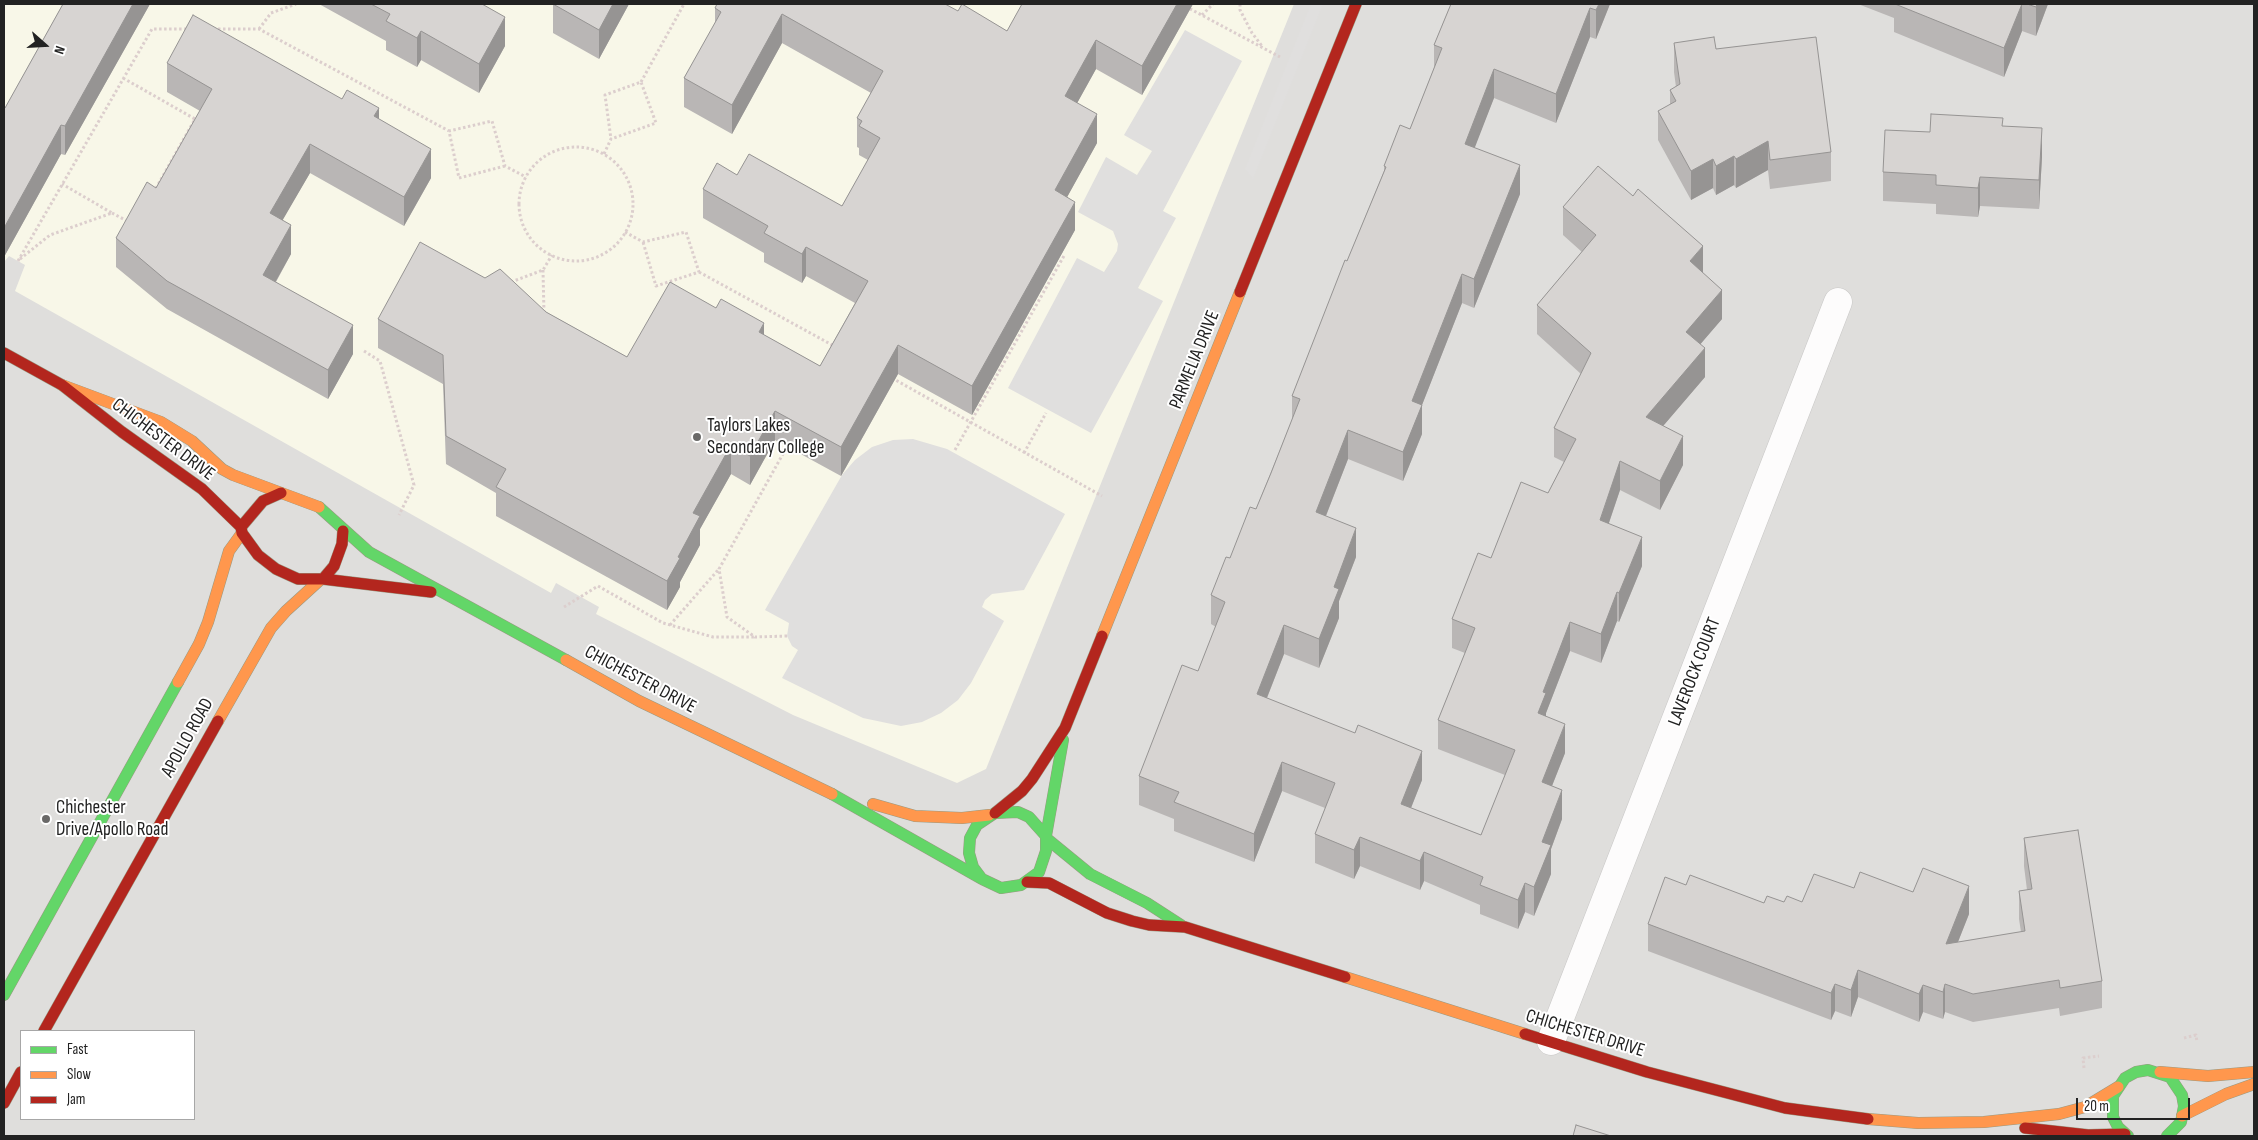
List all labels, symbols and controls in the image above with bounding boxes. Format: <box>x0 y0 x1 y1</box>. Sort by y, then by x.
north arrow <box>20 20 70 70</box>
text: N <box>50 44 69 56</box>
street label: PARMELIA DRIVE <box>1165 308 1225 412</box>
street label: CHICHESTER DRIVE <box>107 394 219 486</box>
place label: Taylors Lakes Secondary College <box>707 415 824 459</box>
marker: Taylors Lakes Secondary College <box>691 431 703 443</box>
street label: LAVEROCK COURT <box>1664 615 1726 729</box>
street label: CHICHESTER DRIVE <box>580 641 700 719</box>
street label: APOLLO ROAD <box>157 694 219 782</box>
place label: Chichester Drive/Apollo Road <box>56 797 168 841</box>
marker: Chichester Drive/Apollo Road <box>40 813 52 825</box>
street label: CHICHESTER DRIVE <box>1523 1005 1647 1063</box>
legend <box>20 1030 195 1120</box>
text: Fast <box>67 1040 88 1059</box>
text: Slow <box>67 1065 91 1084</box>
scale bar <box>2078 1088 2192 1120</box>
text: Jam <box>67 1090 85 1109</box>
text: 20 m <box>2084 1097 2109 1116</box>

